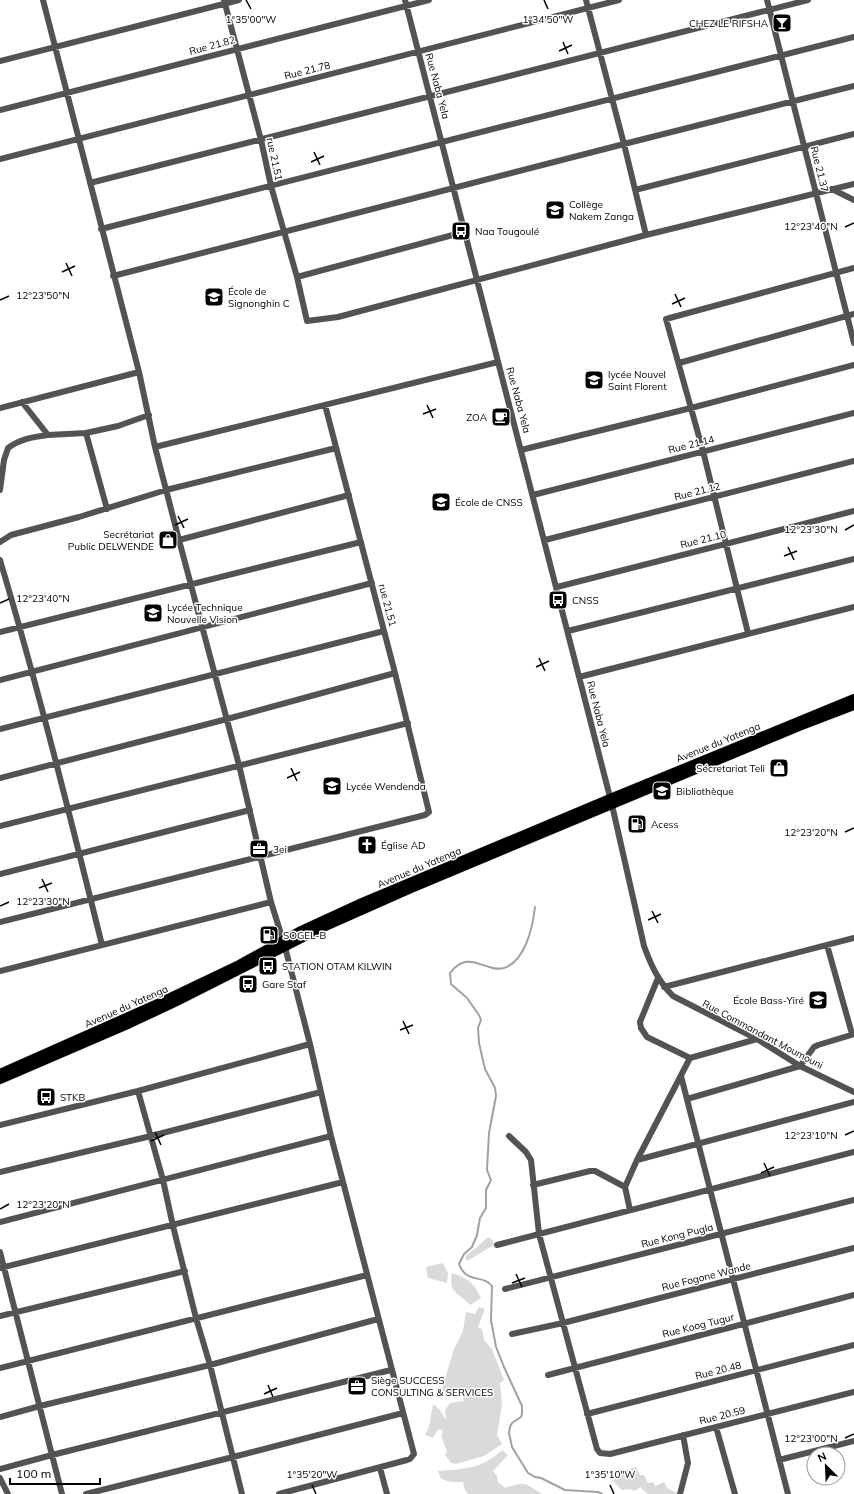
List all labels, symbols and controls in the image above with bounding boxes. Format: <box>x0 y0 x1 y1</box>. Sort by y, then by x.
bar icon: CHEZ LE RIFSHA <box>771 12 793 34</box>
text: 1°35'00"W <box>226 13 276 26</box>
text: 1°34'50"W <box>523 13 573 26</box>
place label: CHEZ LE RIFSHA <box>689 17 769 30</box>
street label: Rue 21.82 <box>188 33 237 58</box>
street label: Rue Naba Yela <box>422 52 453 121</box>
street label: Rue 21.78 <box>283 58 332 82</box>
street label: rue 21.51 <box>264 136 285 182</box>
street label: Rue 21.37 <box>808 145 832 194</box>
place label: Collège Nakem Zanga <box>569 198 634 223</box>
school or university icon: Collège Nakem Zanga <box>544 199 566 221</box>
bus stop icon: Naa Tougoulé <box>450 220 472 242</box>
text: 12°23'40"N <box>784 220 838 233</box>
place label: Naa Tougoulé <box>475 225 539 238</box>
place label: École de Signonghin C <box>228 285 290 310</box>
school or university icon: École de Signonghin C <box>203 286 225 308</box>
text: 12°23'50"N <box>16 289 70 302</box>
street label: Rue Naba Yela <box>503 366 534 435</box>
place label: lycée Nouvel Saint Florent <box>608 368 667 393</box>
school or university icon: lycée Nouvel Saint Florent <box>583 369 605 391</box>
cafe icon: ZOA <box>490 406 512 428</box>
place label: ZOA <box>466 411 488 424</box>
street label: Rue 21.14 <box>667 432 716 456</box>
street label: Rue 21.12 <box>673 479 722 503</box>
school or university icon: École de CNSS <box>430 491 452 513</box>
place label: École de CNSS <box>455 496 523 509</box>
text: 12°23'30"N <box>784 523 838 536</box>
street label: Rue 21.10 <box>679 527 728 551</box>
place label: Secrétariat Public DELWENDE <box>68 528 154 553</box>
shop icon: Secrétariat Public DELWENDE <box>157 529 179 551</box>
street label: rue 21.51 <box>376 582 399 628</box>
bus stop icon: CNSS <box>547 589 569 611</box>
text: 12°23'40"N <box>16 592 70 605</box>
place label: CNSS <box>572 594 599 607</box>
place label: Lycée Technique Nouvelle Vision <box>167 601 243 626</box>
school or university icon: Lycée Technique Nouvelle Vision <box>142 602 164 624</box>
street label: Rue Naba Yela <box>584 680 613 749</box>
street label: Avenue du Yatenga <box>674 720 762 765</box>
shop icon: Sécretariat Teli <box>768 757 790 779</box>
place label: Sécretariat Teli <box>696 762 765 775</box>
school or university icon: Lycée Wendenda <box>321 775 343 797</box>
place label: Lycée Wendenda <box>346 780 426 793</box>
school or university icon: Bibliothèque <box>651 780 673 802</box>
place label: Bibliothèque <box>676 785 734 798</box>
fuel station icon: Acess <box>626 813 648 835</box>
place label: Acess <box>651 818 679 831</box>
text: 12°23'20"N <box>784 826 838 839</box>
church icon: Église AD <box>356 834 378 856</box>
office icon: 3ei <box>248 838 270 860</box>
place label: Église AD <box>381 839 425 852</box>
place label: 3ei <box>273 843 287 856</box>
street label: Avenue du Yatenga <box>375 844 463 891</box>
text: 12°23'30"N <box>16 895 70 908</box>
fuel station icon: SOGEL-B <box>258 924 280 946</box>
place label: SOGEL-B <box>283 929 326 942</box>
bus stop icon: STATION OTAM KILWIN <box>257 955 279 977</box>
place label: STATION OTAM KILWIN <box>282 960 392 973</box>
bus stop icon: Gare Staf <box>237 973 259 995</box>
place label: Gare Staf <box>262 978 307 991</box>
street label: Avenue du Yatenga <box>82 982 170 1031</box>
school or university icon: École Bass-Yiré <box>807 989 829 1011</box>
place label: École Bass-Yiré <box>733 994 804 1007</box>
street label: Rue Commandant Moumouni <box>700 997 825 1072</box>
bus stop icon: STKB <box>35 1086 57 1108</box>
place label: STKB <box>60 1091 85 1104</box>
text: 12°23'10"N <box>784 1129 838 1142</box>
text: 12°23'20"N <box>16 1198 70 1211</box>
street label: Rue Kong Pugla <box>640 1220 715 1251</box>
street label: Rue Fogone Wande <box>660 1259 752 1294</box>
street label: Rue Koog Tugur <box>661 1310 736 1341</box>
street label: Rue 20.48 <box>694 1358 743 1382</box>
place label: Siège SUCCESS CONSULTING & SERVICES <box>371 1374 493 1399</box>
office icon: Siège SUCCESS CONSULTING & SERVICES <box>346 1375 368 1397</box>
street label: Rue 20.59 <box>698 1403 747 1427</box>
text: 12°23'00"N <box>784 1432 838 1445</box>
north arrow <box>806 1446 846 1486</box>
text: N <box>815 1449 829 1465</box>
scale bar <box>10 1460 100 1486</box>
text: 100 m <box>16 1466 51 1481</box>
text: 1°35'20"W <box>287 1468 337 1481</box>
text: 1°35'10"W <box>585 1468 635 1481</box>

